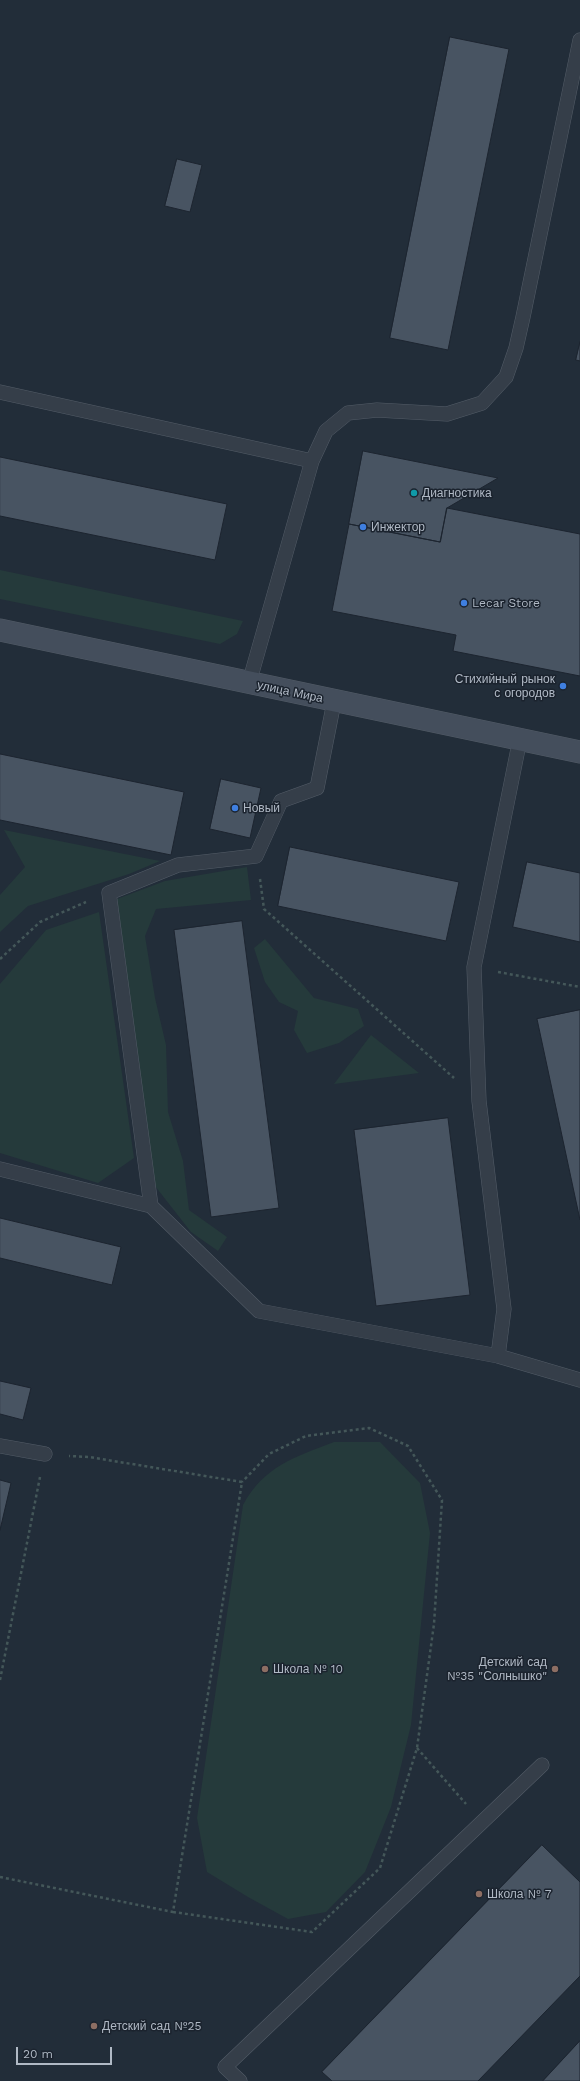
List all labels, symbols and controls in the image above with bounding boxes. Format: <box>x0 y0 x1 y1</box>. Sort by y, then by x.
place label: Диагностика <box>422 486 492 500</box>
marker: Диагностика <box>409 488 419 498</box>
place label: Инжектор <box>371 520 425 534</box>
marker: Инжектор <box>358 522 368 532</box>
place label: Lecar Store <box>472 596 540 610</box>
marker: Lecar Store <box>459 598 469 608</box>
place label: Стихийный рынок с огородов <box>455 672 555 700</box>
street label: улица Мира <box>256 678 324 706</box>
marker: Стихийный рынок с огородов <box>558 681 568 691</box>
place label: Новый <box>243 801 280 815</box>
marker: Новый <box>230 803 240 813</box>
place label: Детский сад №35 "Солнышко" <box>447 1655 547 1683</box>
place label: Школа № 10 <box>273 1662 343 1676</box>
marker: Школа № 10 <box>260 1664 270 1674</box>
marker: Детский сад №35 "Солнышко" <box>550 1664 560 1674</box>
place label: Школа № 7 <box>487 1887 552 1901</box>
marker: Школа № 7 <box>474 1889 484 1899</box>
place label: Детский сад №25 <box>102 2019 201 2033</box>
marker: Детский сад №25 <box>89 2021 99 2031</box>
scale bar <box>18 2039 114 2065</box>
text: 20 m <box>23 2047 53 2061</box>

